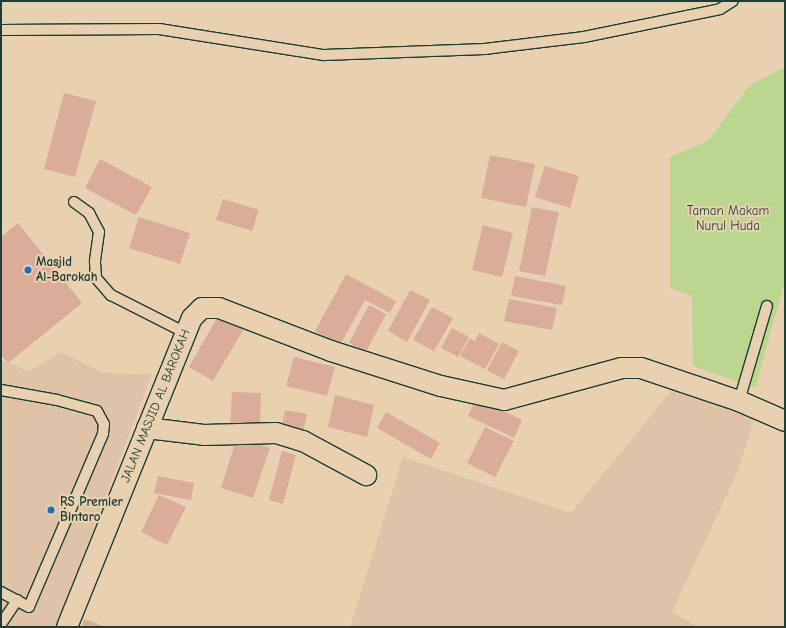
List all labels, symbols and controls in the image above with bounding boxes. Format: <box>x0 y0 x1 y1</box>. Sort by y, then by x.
park label: Taman Makam Nurul Huda <box>687 204 769 235</box>
place label: Masjid Al-Barokah <box>36 255 97 286</box>
marker: Masjid Al-Barokah <box>23 265 33 275</box>
street label: JALAN MASJID AL BAROKAH <box>118 327 194 485</box>
place label: RS Premier Bintaro <box>60 495 123 526</box>
marker: RS Premier Bintaro <box>45 504 57 516</box>

